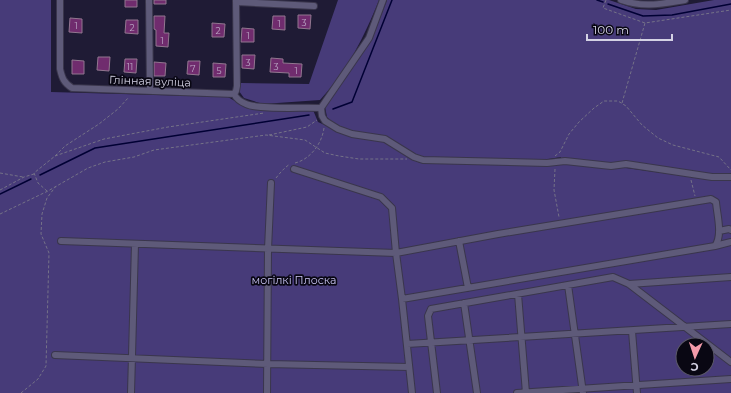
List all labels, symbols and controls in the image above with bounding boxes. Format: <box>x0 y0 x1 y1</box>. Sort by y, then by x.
scale bar <box>587 16 672 42</box>
house number: 3 <box>301 17 307 28</box>
house number: 1 <box>277 18 281 29</box>
house number: 1 <box>74 20 78 31</box>
house number: 2 <box>129 22 135 33</box>
text: 100 m <box>593 22 629 37</box>
house number: 2 <box>215 25 221 36</box>
house number: 1 <box>246 30 250 41</box>
house number: 1 <box>160 35 164 46</box>
house number: 3 <box>245 57 251 68</box>
house number: 11 <box>127 61 133 72</box>
house number: 3 <box>273 61 279 72</box>
house number: 7 <box>190 63 196 74</box>
house number: 5 <box>216 65 222 76</box>
house number: 1 <box>294 65 298 76</box>
street label: Глінная вуліца <box>109 73 191 89</box>
park label: могілкі Плоска <box>251 273 337 287</box>
north arrow <box>675 337 715 377</box>
text: С <box>690 360 699 374</box>

